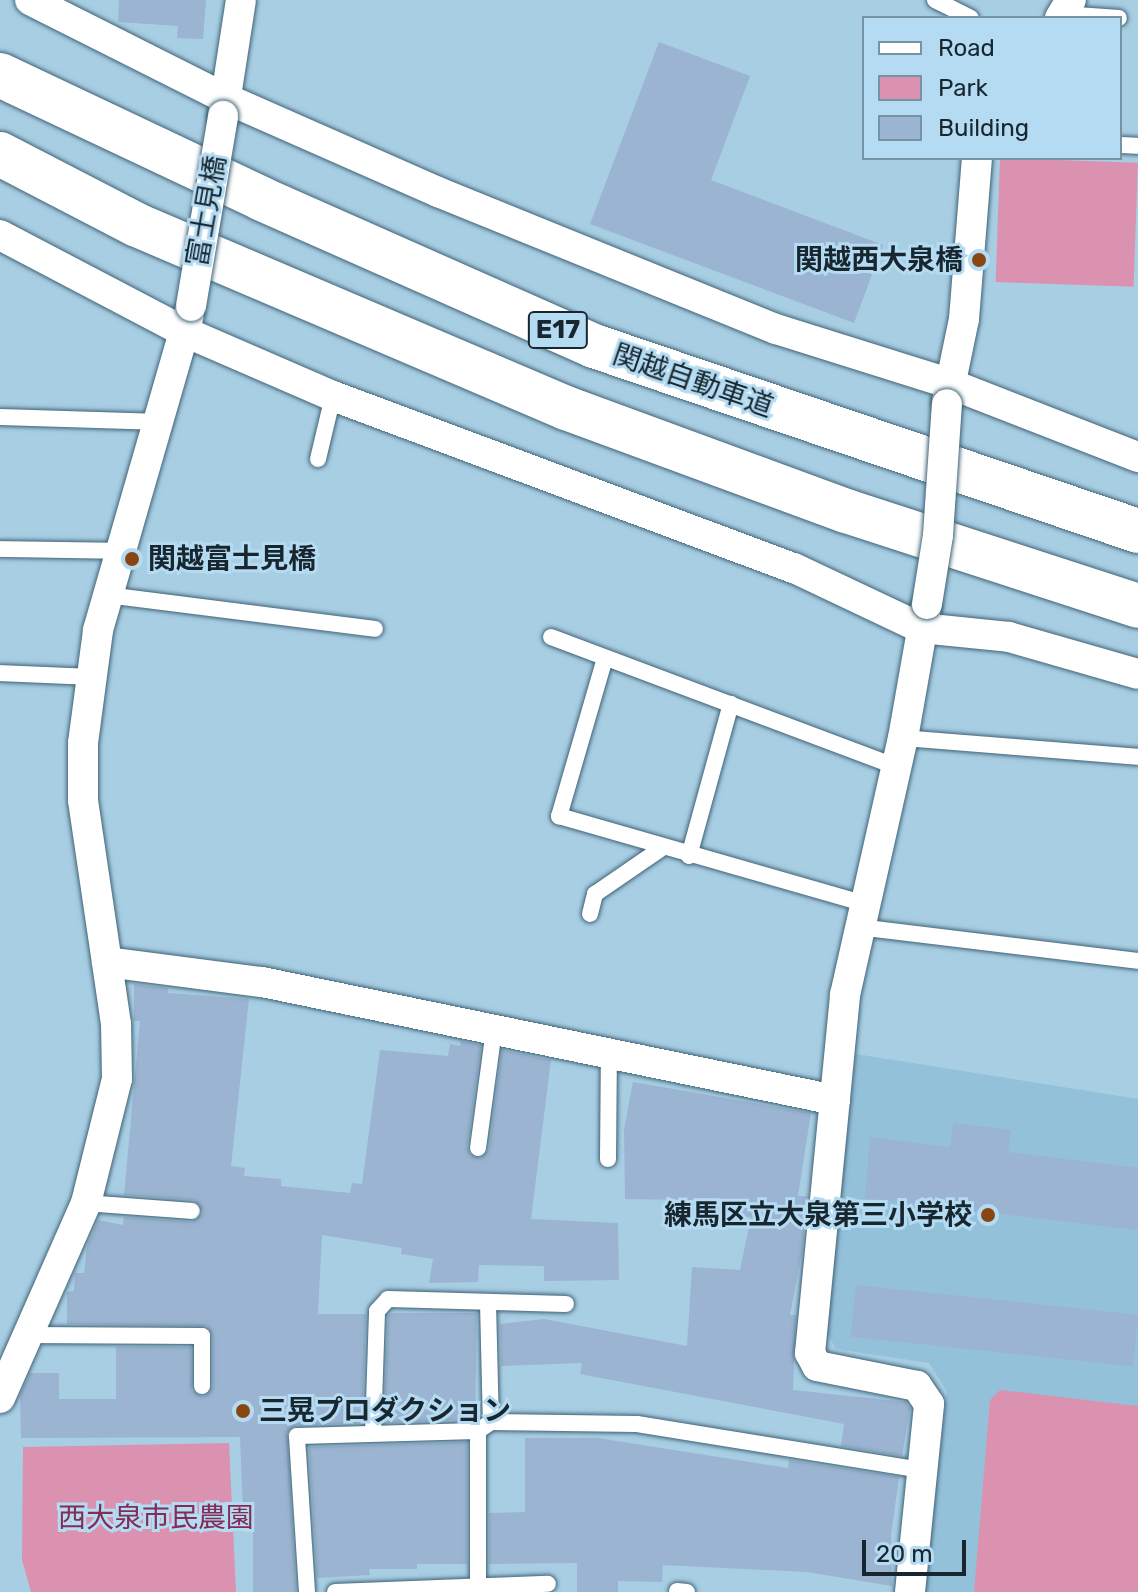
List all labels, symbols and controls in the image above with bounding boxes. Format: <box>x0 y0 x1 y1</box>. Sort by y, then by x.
legend <box>862 16 1122 160</box>
text: Road <box>938 34 995 62</box>
text: Park <box>938 74 988 102</box>
text: Building <box>938 114 1029 142</box>
street label: 富士見橋 <box>181 153 233 269</box>
place label: 関越西大泉橋 <box>795 243 963 277</box>
marker: 関越西大泉橋 <box>970 251 988 269</box>
road number: E17 <box>526 308 590 352</box>
street label: 関越自動車道 <box>608 338 778 424</box>
place label: 関越富士見橋 <box>148 542 316 576</box>
marker: 関越富士見橋 <box>123 550 141 568</box>
place label: 練馬区立大泉第三小学校 <box>664 1198 972 1232</box>
marker: 練馬区立大泉第三小学校 <box>979 1206 997 1224</box>
place label: 三晃プロダクション <box>259 1394 511 1428</box>
marker: 三晃プロダクション <box>234 1402 252 1420</box>
park label: 西大泉市民農園 <box>58 1501 254 1535</box>
scale bar <box>866 1524 970 1574</box>
text: 20 m <box>876 1540 933 1568</box>

